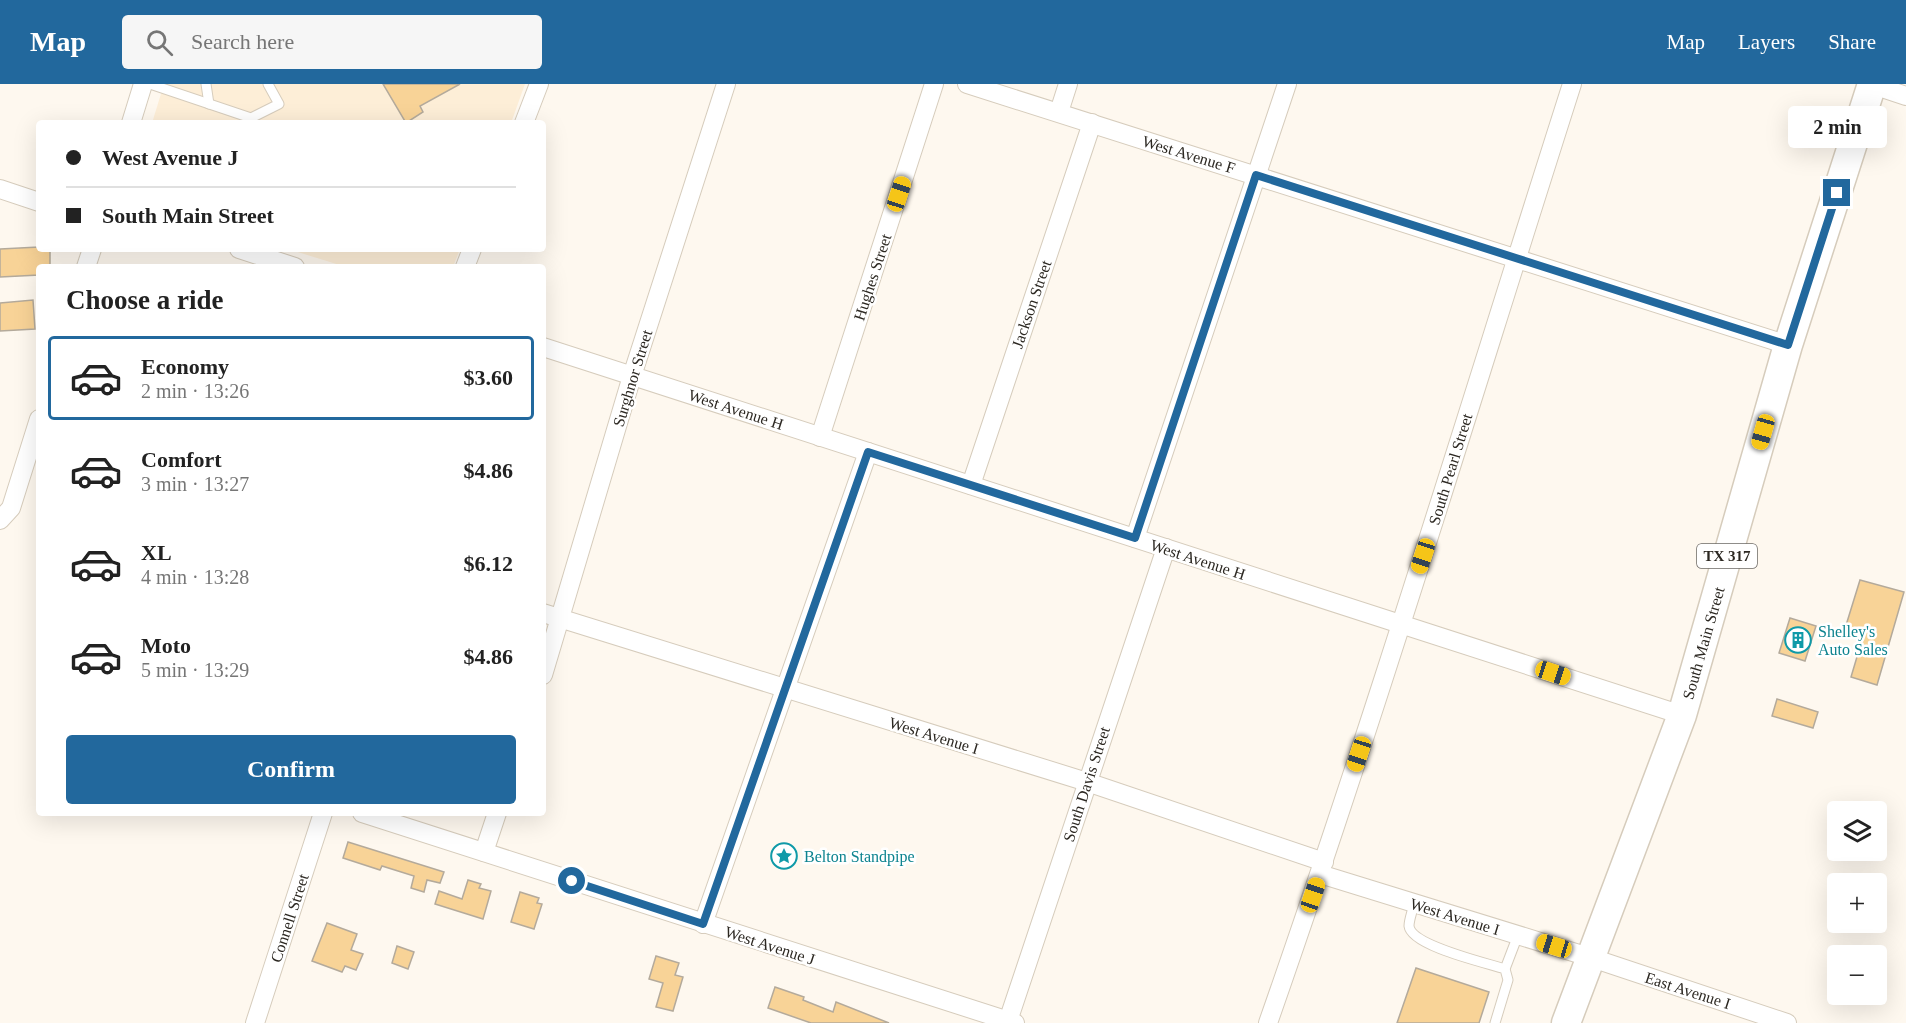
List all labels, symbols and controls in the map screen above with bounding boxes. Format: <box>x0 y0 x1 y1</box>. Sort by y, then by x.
search box <box>122 15 542 69</box>
text: Map <box>30 26 86 57</box>
icon: search <box>143 26 176 59</box>
text: Search here <box>191 29 294 54</box>
text: Map <box>1667 30 1705 54</box>
text: Layers <box>1738 30 1795 54</box>
text: Share <box>1828 30 1876 54</box>
callout: 2 min <box>1788 106 1886 148</box>
text: 2 min <box>1813 116 1862 138</box>
street label: West Avenue F <box>1140 132 1237 177</box>
text: West Avenue J <box>102 145 238 170</box>
car <box>885 174 913 214</box>
route end <box>1823 179 1850 206</box>
text: South Main Street <box>102 203 274 228</box>
street label: Hughes Street <box>850 231 896 323</box>
street label: Jackson Street <box>1008 257 1055 350</box>
text: Choose a ride <box>66 285 224 315</box>
street label: Surghnor Street <box>610 327 656 429</box>
icon: car <box>69 351 123 405</box>
text: Economy <box>141 354 229 379</box>
text: $3.60 <box>464 365 513 390</box>
text: 2 min · 13:26 <box>141 380 249 402</box>
street label: West Avenue H <box>686 386 786 433</box>
street label: South Pearl Street <box>1425 411 1476 527</box>
car <box>1749 412 1777 452</box>
icon: car <box>69 444 123 498</box>
text: Comfort <box>141 447 222 472</box>
text: $4.86 <box>464 458 513 483</box>
text: 3 min · 13:27 <box>141 473 249 495</box>
street label: West Avenue H <box>1148 536 1248 583</box>
car <box>1409 536 1437 576</box>
icon: car <box>69 537 123 591</box>
text: XL <box>141 540 172 565</box>
road number: TX 317 <box>1697 544 1757 568</box>
text: $6.12 <box>464 551 513 576</box>
text: 4 min · 13:28 <box>141 566 249 588</box>
street label: South Main Street <box>1679 584 1728 701</box>
place label: Shelley's Auto Sales <box>1818 623 1888 658</box>
building icon: Shelley's Auto Sales <box>1783 625 1813 655</box>
icon: car <box>69 630 123 684</box>
text: Moto <box>141 633 191 658</box>
text: $4.86 <box>464 644 513 669</box>
text: 5 min · 13:29 <box>141 659 249 681</box>
car <box>1533 659 1573 687</box>
street label: West Avenue I <box>887 714 981 757</box>
street label: South Davis Street <box>1060 724 1113 844</box>
car <box>1345 734 1373 774</box>
button: Confirm <box>66 735 516 804</box>
map controls <box>1827 801 1887 1005</box>
button: layers <box>1827 801 1887 861</box>
place icon: Belton Standpipe <box>769 841 799 871</box>
place label: Belton Standpipe <box>804 848 915 866</box>
route start <box>558 867 585 894</box>
street label: Connell Street <box>267 871 312 965</box>
button: + <box>1827 873 1887 933</box>
car <box>1299 875 1327 915</box>
street label: West Avenue I <box>1408 895 1502 938</box>
street label: West Avenue J <box>723 923 817 968</box>
car <box>1534 932 1574 960</box>
button: − <box>1827 945 1887 1005</box>
street label: East Avenue I <box>1643 969 1733 1012</box>

